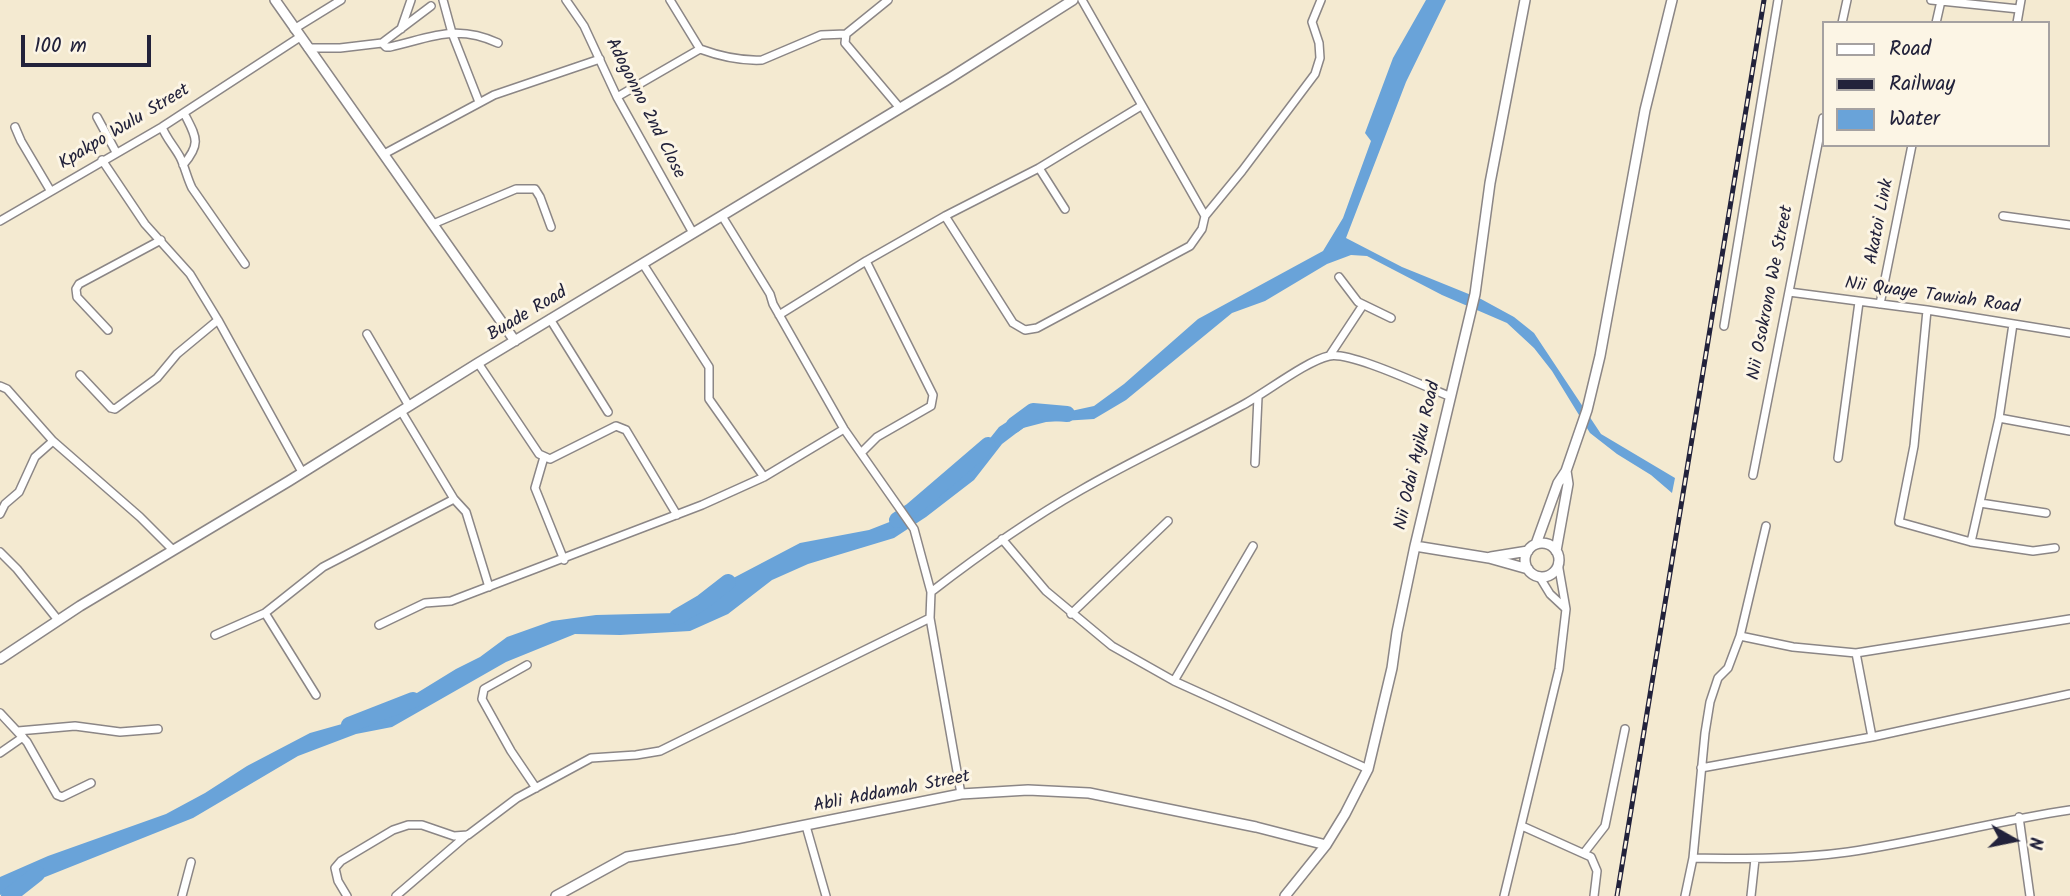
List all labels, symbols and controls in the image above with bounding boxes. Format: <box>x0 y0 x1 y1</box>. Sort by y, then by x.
scale bar <box>24 21 154 65</box>
legend <box>1822 21 2049 147</box>
text: 100 m <box>34 30 87 63</box>
text: Road <box>1889 33 1931 66</box>
street label: Adogonno 2nd Close <box>599 35 689 183</box>
text: Railway <box>1889 68 1955 101</box>
street label: Kpakpo Wulu Street <box>56 80 194 176</box>
text: Water <box>1889 103 1940 136</box>
street label: Akatoi Link <box>1862 177 1900 267</box>
street label: Nii Osokrono We Street <box>1744 204 1800 382</box>
street label: Nii Quaye Tawiah Road <box>1843 274 2021 320</box>
street label: Buade Road <box>484 283 572 347</box>
street label: Nii Odai Ayiku Road <box>1391 380 1447 532</box>
street label: Abli Addamah Street <box>812 767 972 819</box>
north arrow <box>1979 805 2049 875</box>
text: N <box>2019 835 2050 852</box>

